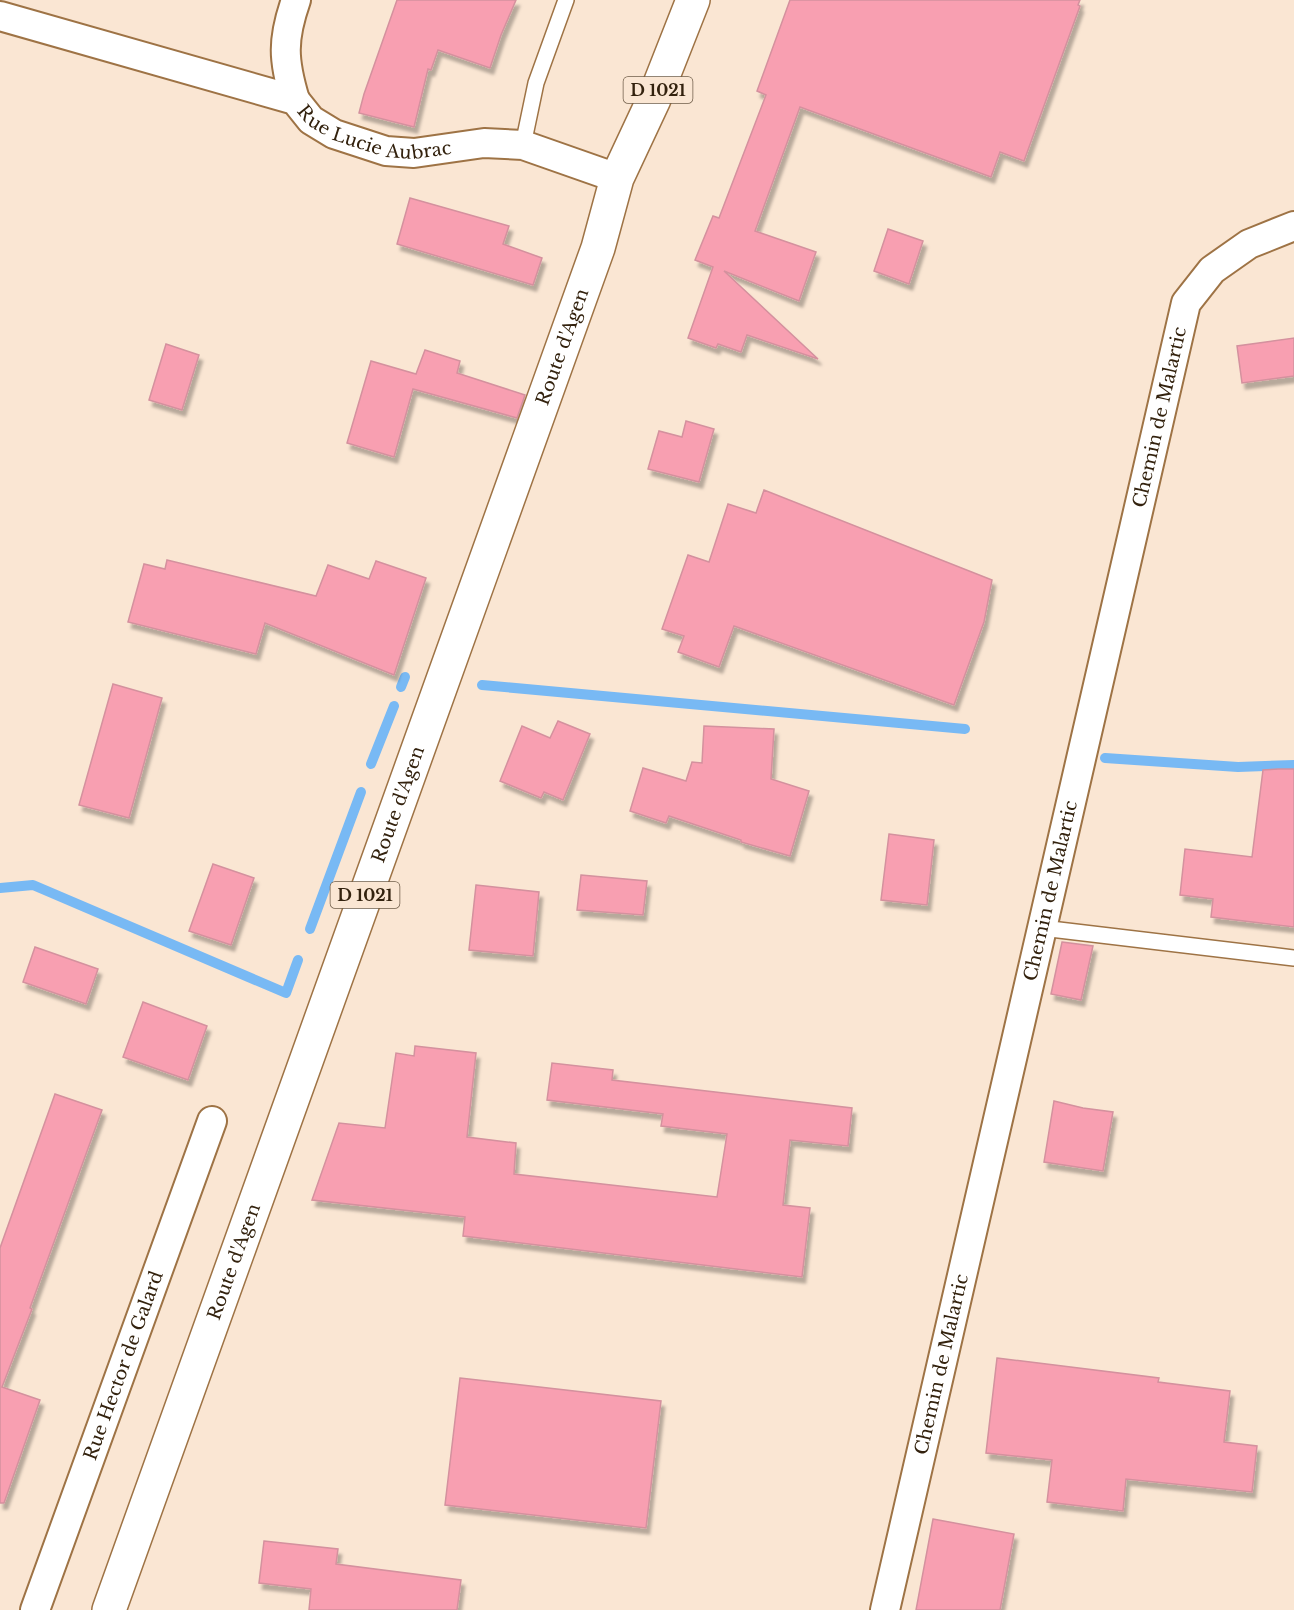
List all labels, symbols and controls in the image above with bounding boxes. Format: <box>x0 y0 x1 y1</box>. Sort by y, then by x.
road number: D 1021 <box>624 77 692 103</box>
street label: Rue Lucie Aubrac <box>292 101 453 164</box>
street label: Route d'Agen <box>531 286 593 408</box>
street label: Chemin de Malartic <box>1128 325 1191 510</box>
street label: Route d'Agen <box>367 743 429 866</box>
street label: Chemin de Malartic <box>1019 798 1082 983</box>
road number: D 1021 <box>330 882 400 908</box>
street label: Route d'Agen <box>203 1200 265 1323</box>
street label: Rue Hector de Galard <box>79 1268 168 1463</box>
street label: Chemin de Malartic <box>910 1272 973 1457</box>

